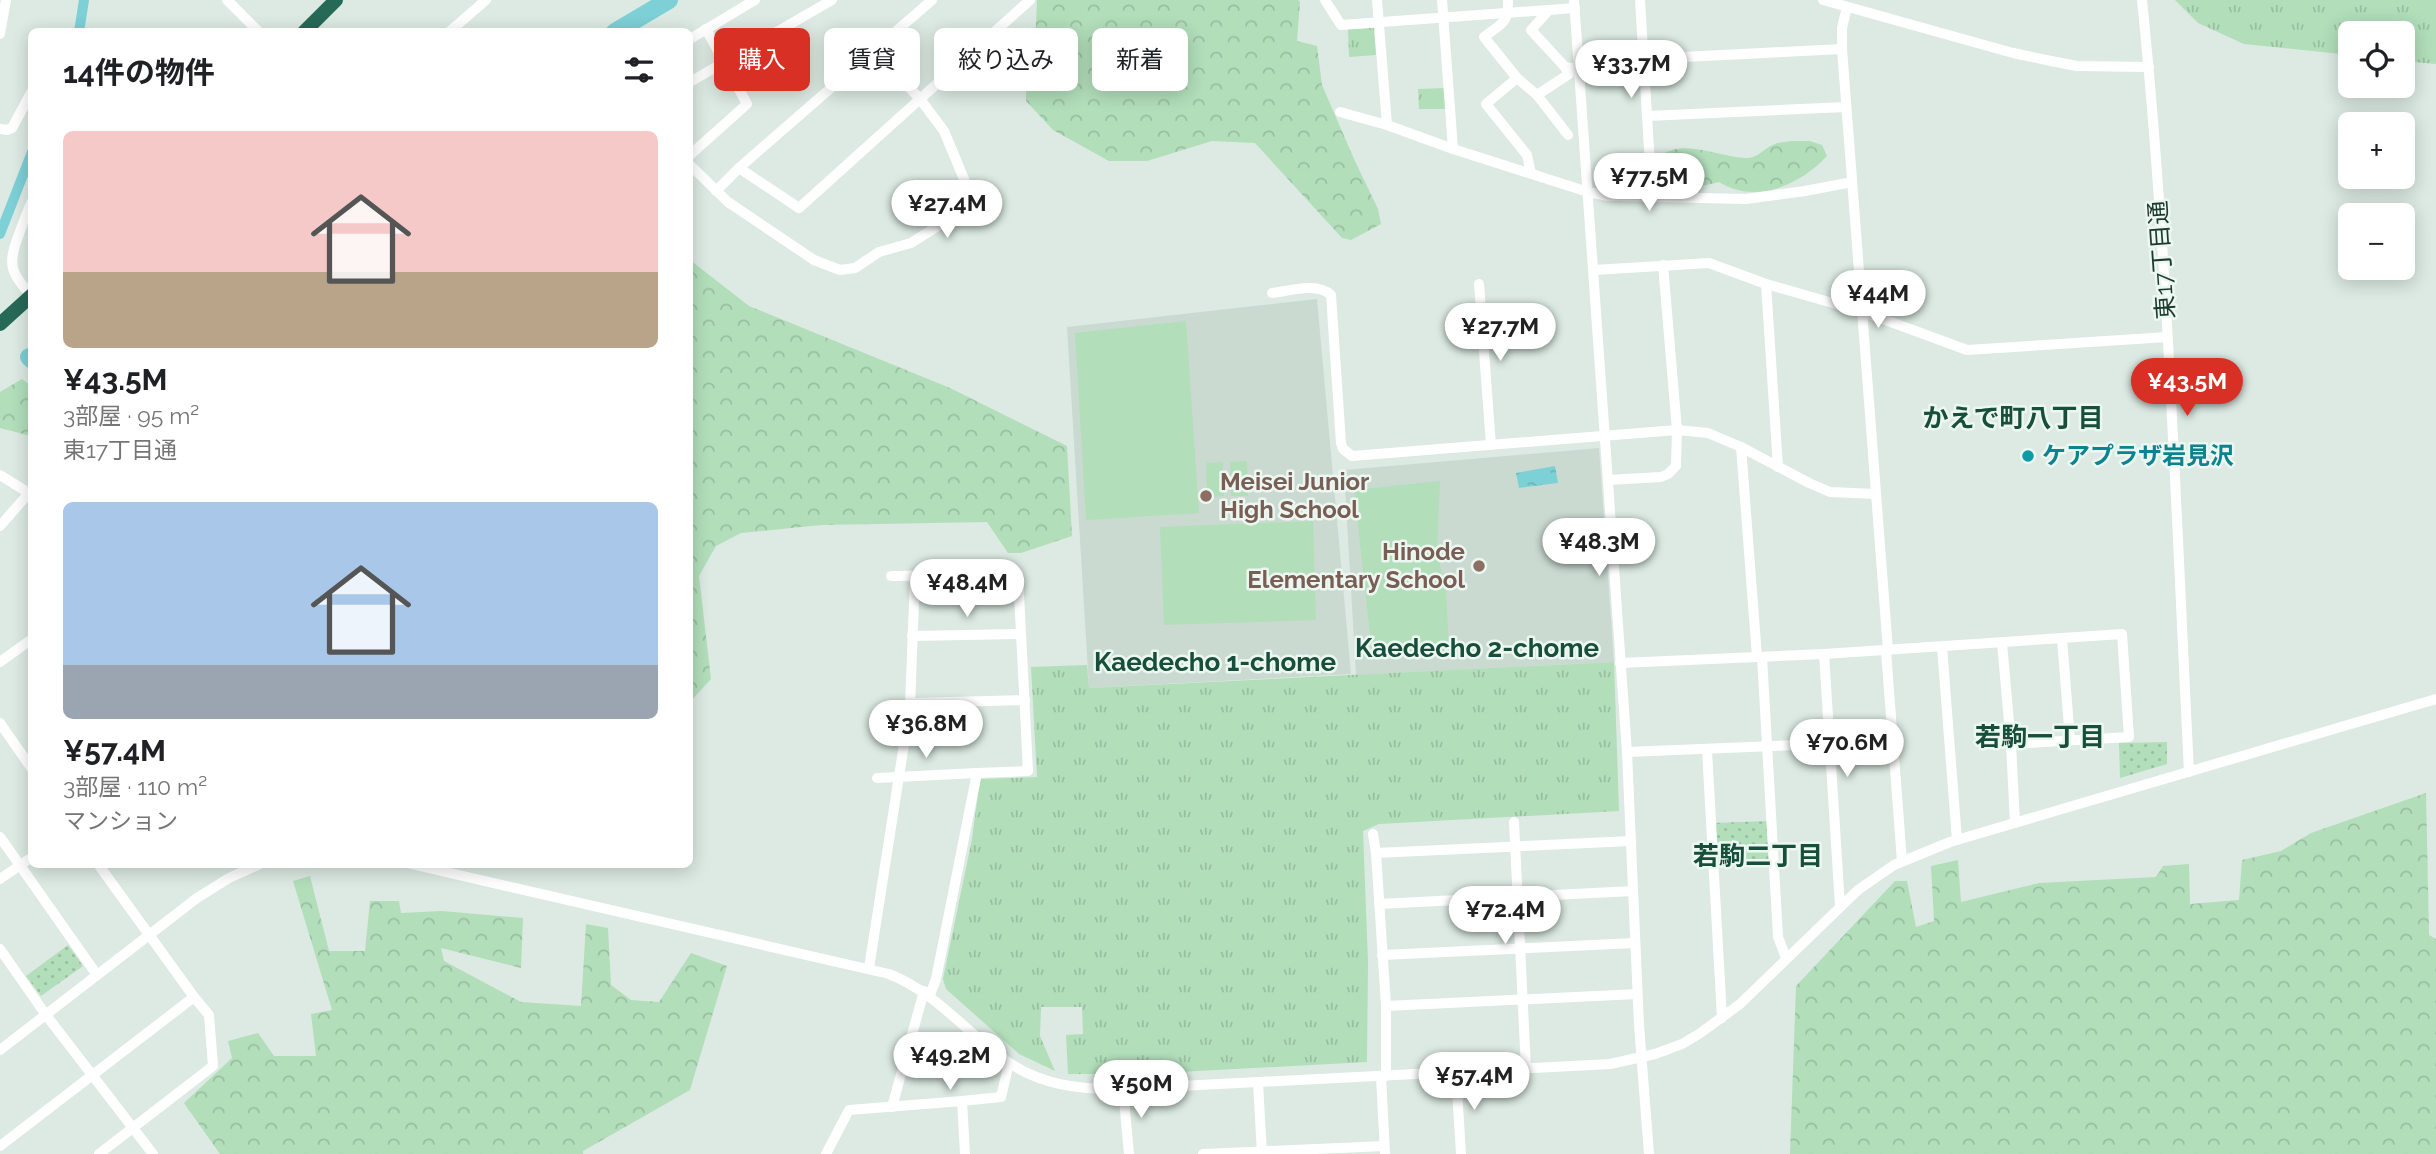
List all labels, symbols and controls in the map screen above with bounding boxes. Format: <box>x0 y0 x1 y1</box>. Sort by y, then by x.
map controls <box>2338 21 2415 280</box>
button: locate <box>2338 21 2415 98</box>
chip: 購入 <box>714 28 810 91</box>
chip: 賃貸 <box>824 28 920 91</box>
chip: 絞り込み <box>934 28 1078 91</box>
chip: 新着 <box>1092 28 1188 91</box>
pin: ¥33.7M <box>1574 41 1688 100</box>
text: ¥33.7M <box>1591 49 1671 76</box>
icon: filters <box>620 51 658 89</box>
text: 14件の物件 <box>63 55 215 90</box>
button: + <box>2338 112 2415 189</box>
pin: ¥77.5M <box>1592 154 1706 213</box>
text: ¥77.5M <box>1610 162 1688 189</box>
icon: home <box>298 176 424 302</box>
pin: ¥27.4M <box>890 180 1004 240</box>
text: ¥27.4M <box>907 189 987 216</box>
street label: 東17丁目通 <box>2143 200 2180 320</box>
button: − <box>2338 203 2415 280</box>
pin: ¥44M <box>1837 270 1919 330</box>
text: ¥44M <box>1847 279 1909 306</box>
pin: ¥27.7M <box>1443 304 1557 363</box>
text: ¥27.7M <box>1461 312 1539 339</box>
pin: ¥43.5M <box>2130 358 2244 418</box>
text: ¥43.5M <box>63 362 168 397</box>
text: ¥43.5M <box>2147 367 2227 394</box>
text: 3部屋 · 95 m² <box>63 402 199 429</box>
district label: かえで町八丁目 <box>1922 403 2104 433</box>
text: 東17丁目通 <box>63 436 177 463</box>
place label: ケアプラザ岩見沢 <box>2042 441 2234 470</box>
marker: ケアプラザ岩見沢 <box>2020 448 2036 464</box>
place label: Meisei Junior High School <box>1220 467 1369 524</box>
marker: Meisei Junior High School <box>1198 488 1214 504</box>
pin: ¥48.3M <box>1542 518 1656 578</box>
text: ¥48.3M <box>1558 527 1640 554</box>
place label: Hinode Elementary School <box>1247 537 1465 594</box>
icon: home <box>298 547 424 673</box>
marker: Hinode Elementary School <box>1471 558 1487 574</box>
pin: ¥48.4M <box>910 560 1024 619</box>
text: ¥48.4M <box>926 568 1008 595</box>
district label: Kaedecho 2-chome <box>1355 633 1599 663</box>
district label: Kaedecho 1-chome <box>1094 647 1336 677</box>
pin: ¥36.8M <box>869 700 983 760</box>
text: ¥36.8M <box>885 709 967 736</box>
pin: ¥70.6M <box>1790 720 1904 779</box>
district label: 若駒一丁目 <box>1975 722 2105 752</box>
text: ¥70.6M <box>1806 728 1888 755</box>
text: ¥57.4M <box>63 733 166 768</box>
text: 3部屋 · 110 m² <box>63 773 207 800</box>
text: マンション <box>63 807 178 834</box>
district label: 若駒二丁目 <box>1693 841 1823 871</box>
pin: ¥72.4M <box>1448 886 1562 946</box>
text: ¥72.4M <box>1465 895 1545 922</box>
pin: ¥49.2M <box>893 1032 1007 1092</box>
text: ¥49.2M <box>909 1041 991 1068</box>
pin: ¥57.4M <box>1417 1052 1531 1112</box>
pin: ¥50M <box>1100 1060 1182 1120</box>
text: ¥57.4M <box>1435 1061 1513 1088</box>
text: ¥50M <box>1109 1069 1173 1096</box>

